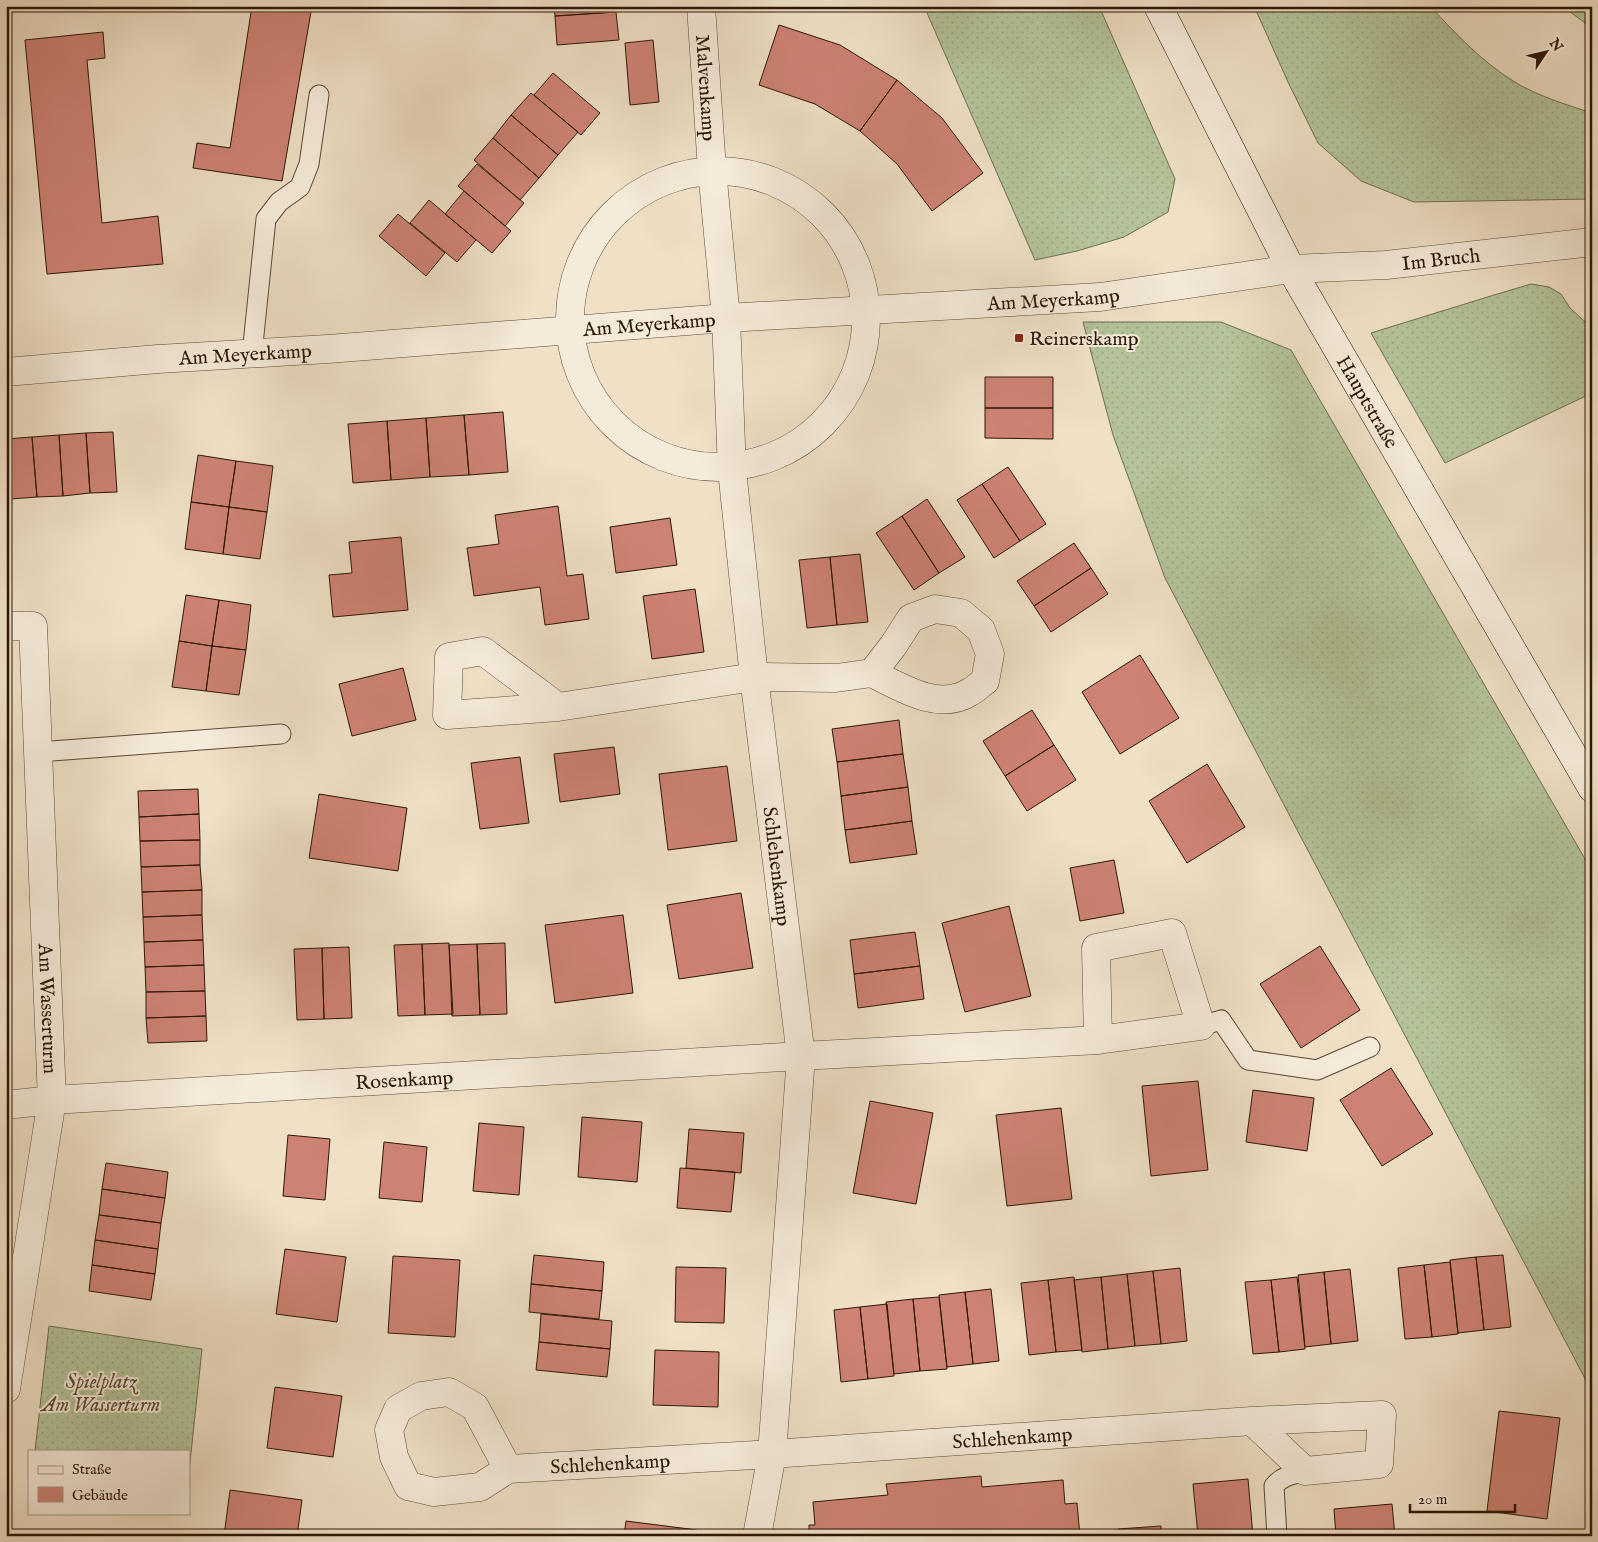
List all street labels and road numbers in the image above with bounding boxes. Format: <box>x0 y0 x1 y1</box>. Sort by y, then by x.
street label: Malvenkamp <box>689 34 721 142</box>
street label: Im Bruch <box>1401 244 1482 277</box>
street label: Am Meyerkamp <box>985 283 1122 317</box>
street label: Am Meyerkamp <box>581 308 717 343</box>
street label: Am Meyerkamp <box>177 339 313 372</box>
street label: Hauptstraße <box>1330 351 1403 453</box>
street label: Schlehenkamp <box>756 805 796 928</box>
street label: Am Wasserturm <box>32 942 62 1074</box>
street label: Rosenkamp <box>354 1065 454 1096</box>
street label: Schlehenkamp <box>952 1422 1073 1456</box>
street label: Schlehenkamp <box>550 1449 671 1481</box>

